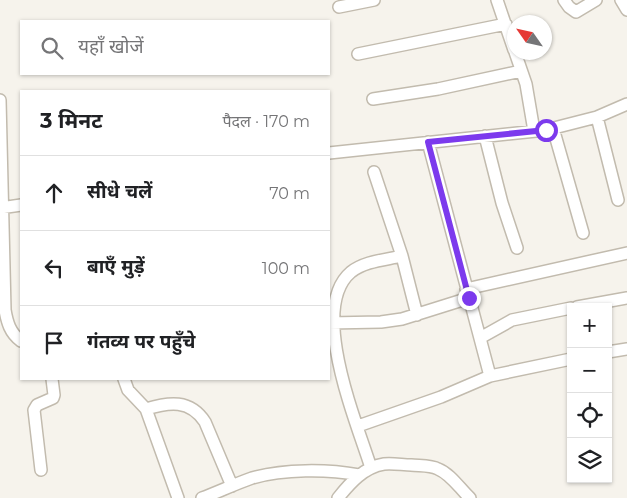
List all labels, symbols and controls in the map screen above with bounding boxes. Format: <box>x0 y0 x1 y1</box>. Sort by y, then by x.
north arrow <box>507 15 552 60</box>
search box <box>20 20 330 75</box>
icon: search <box>38 34 66 62</box>
text: यहाँ खोजें <box>78 35 144 58</box>
text: 3 मिनट <box>40 108 102 133</box>
text: पैदल · 170 m <box>223 112 310 131</box>
route start <box>535 119 558 142</box>
icon: ahead <box>40 179 68 207</box>
text: सीधे चलें <box>87 180 152 203</box>
text: 70 m <box>269 184 310 203</box>
icon: left <box>40 254 68 282</box>
text: बाएँ मुड़ें <box>87 255 144 278</box>
text: 100 m <box>262 259 310 278</box>
route end <box>458 287 481 310</box>
map controls <box>567 303 612 483</box>
button: + <box>567 303 612 348</box>
icon: arrive <box>40 329 68 357</box>
text: गंतव्य पर पहुँचे <box>87 330 195 353</box>
button: − <box>567 348 612 393</box>
button: locate <box>567 393 612 438</box>
button: layers <box>567 438 612 483</box>

